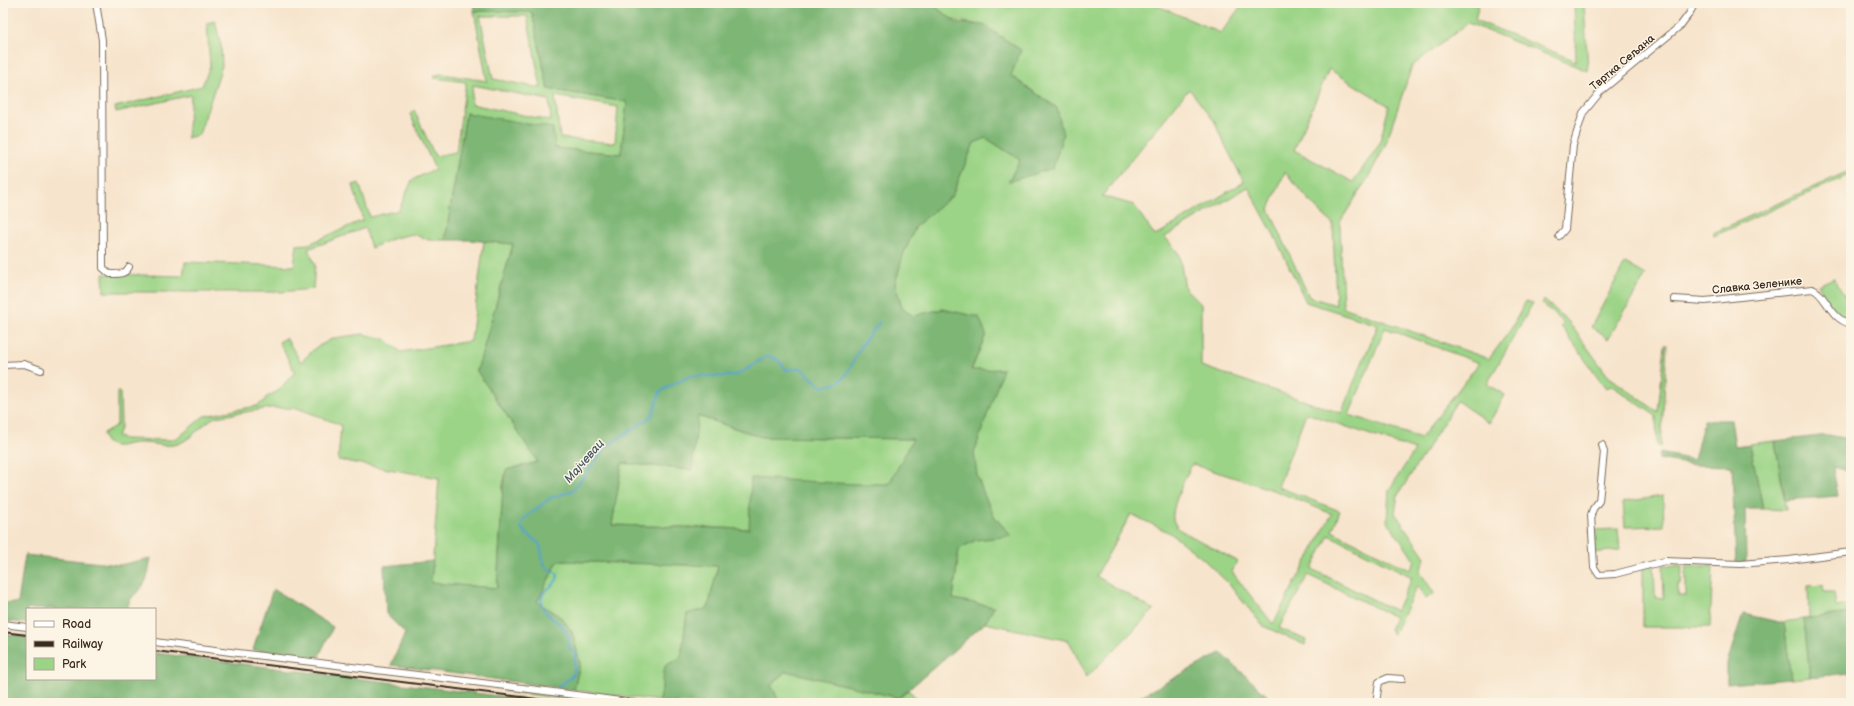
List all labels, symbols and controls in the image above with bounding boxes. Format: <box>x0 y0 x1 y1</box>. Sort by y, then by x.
street label: Твртка Сељана <box>1587 31 1658 93</box>
street label: Славка Зеленике <box>1711 274 1803 297</box>
water label: Мајчевац <box>561 436 608 486</box>
legend <box>26 608 156 680</box>
text: Road <box>62 617 91 632</box>
text: Railway <box>62 637 104 652</box>
text: Park <box>62 657 86 672</box>

